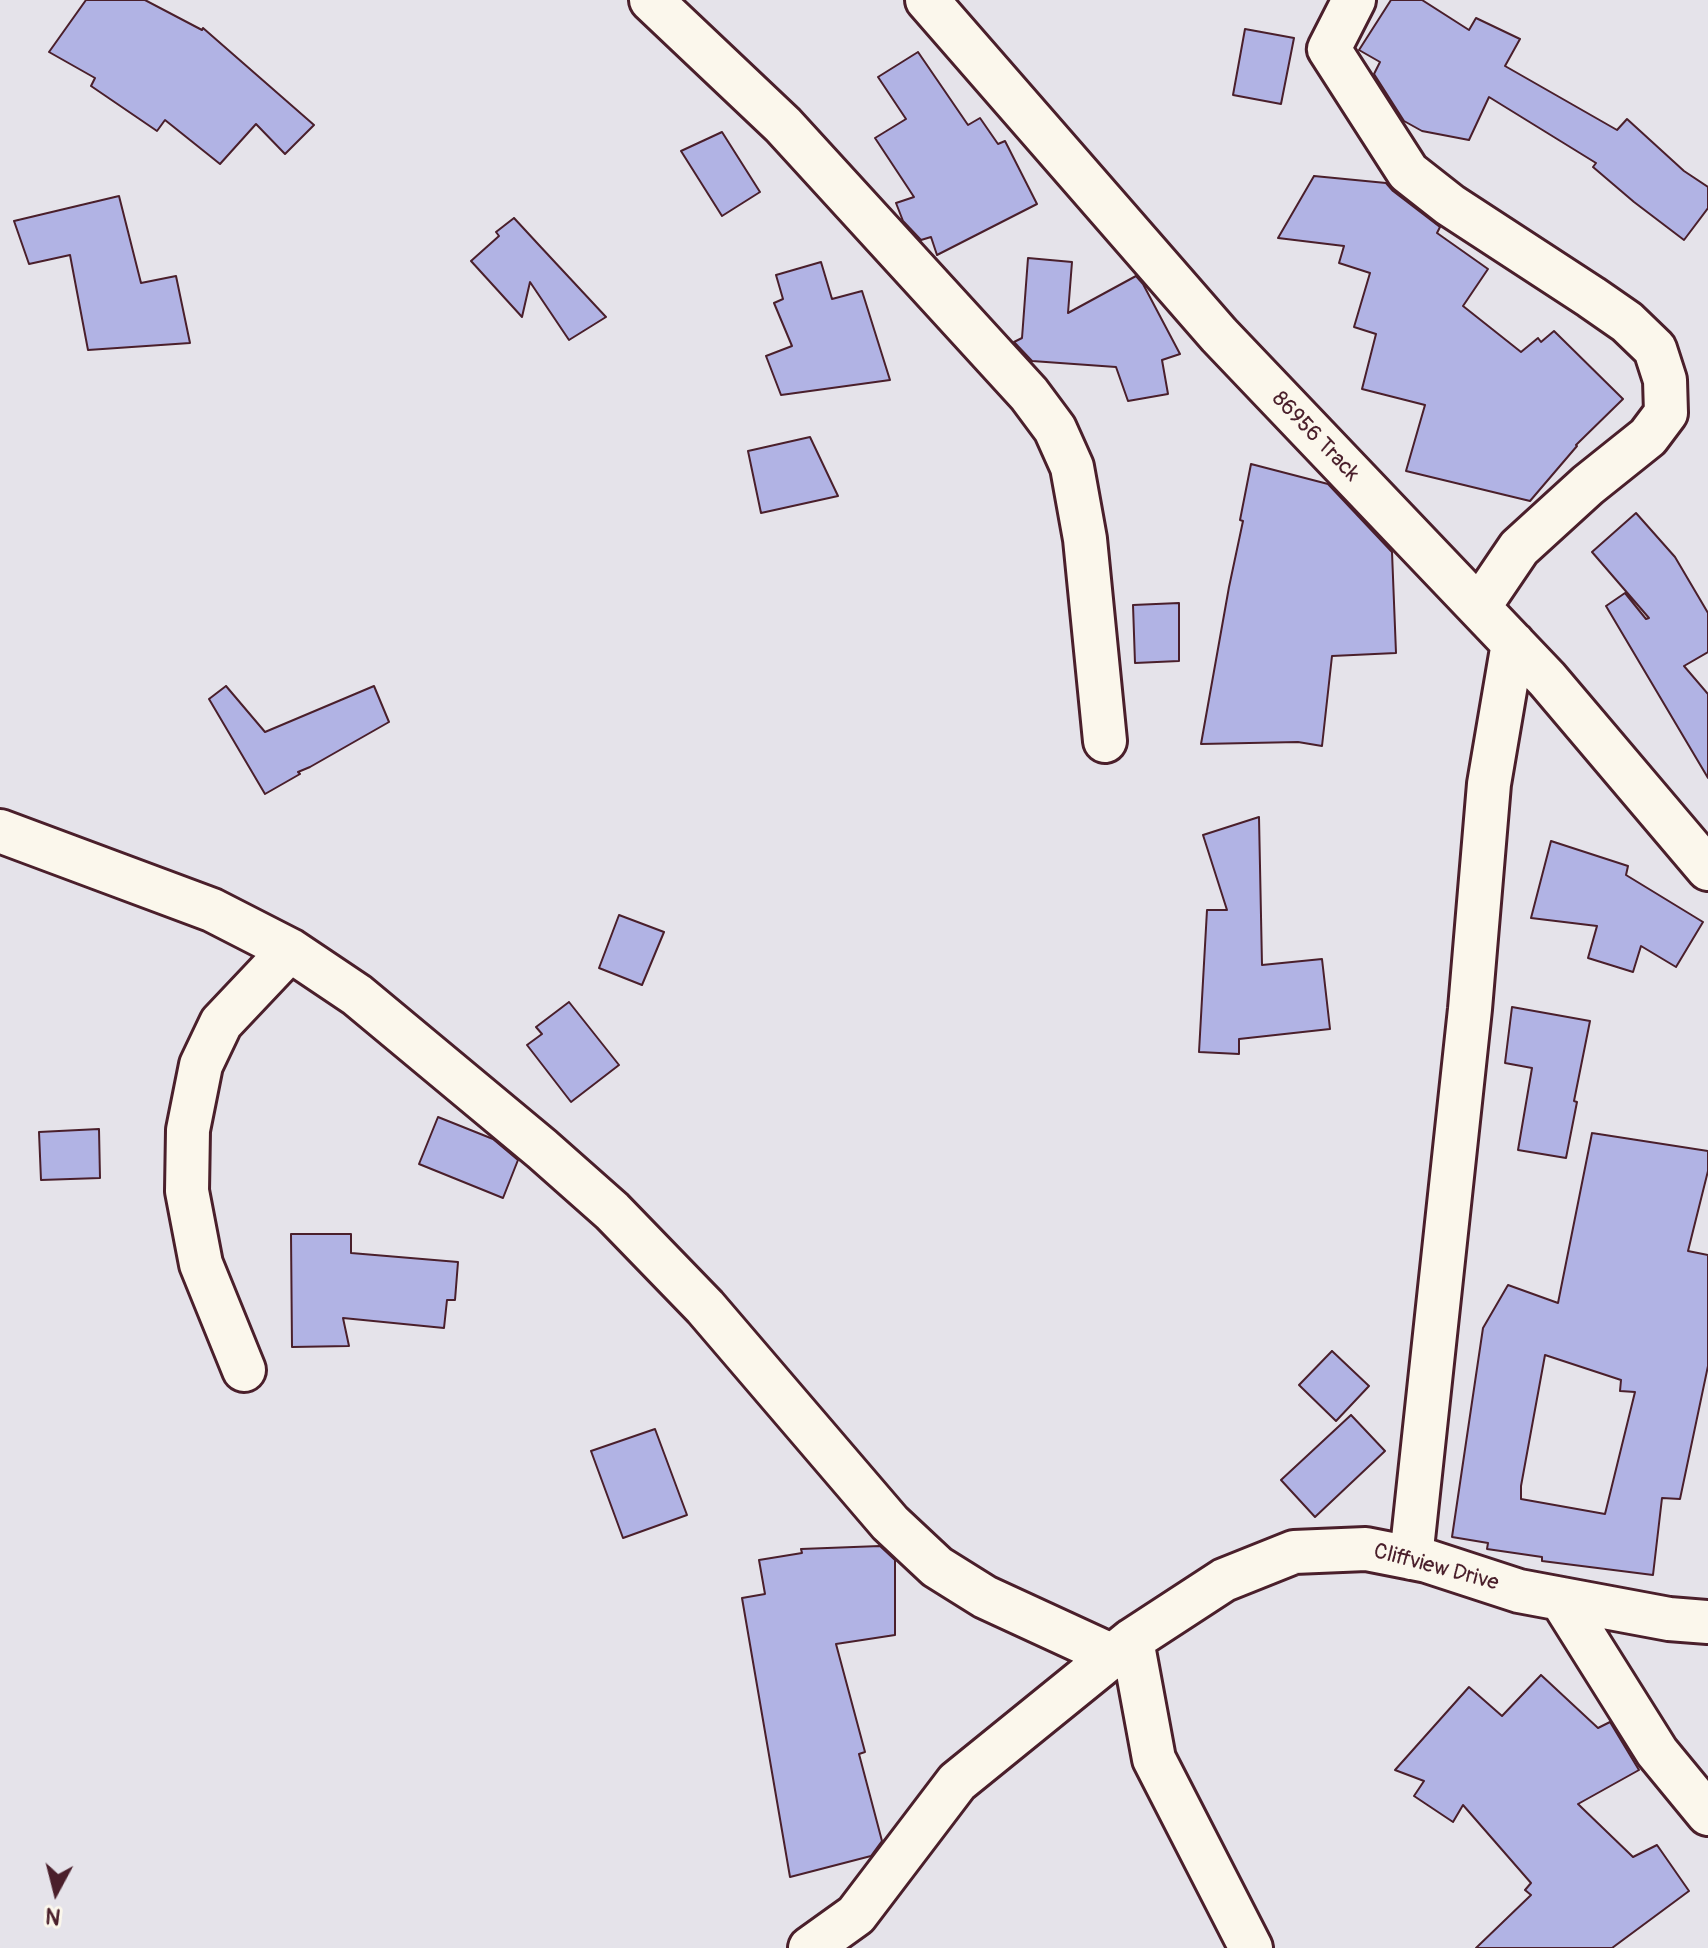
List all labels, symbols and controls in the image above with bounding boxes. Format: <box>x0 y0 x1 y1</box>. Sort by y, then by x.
street label: 86956 Track <box>1266 387 1364 487</box>
street label: Cliffview Drive <box>1371 1539 1501 1597</box>
north arrow <box>16 1852 96 1932</box>
text: N <box>44 1901 62 1931</box>

